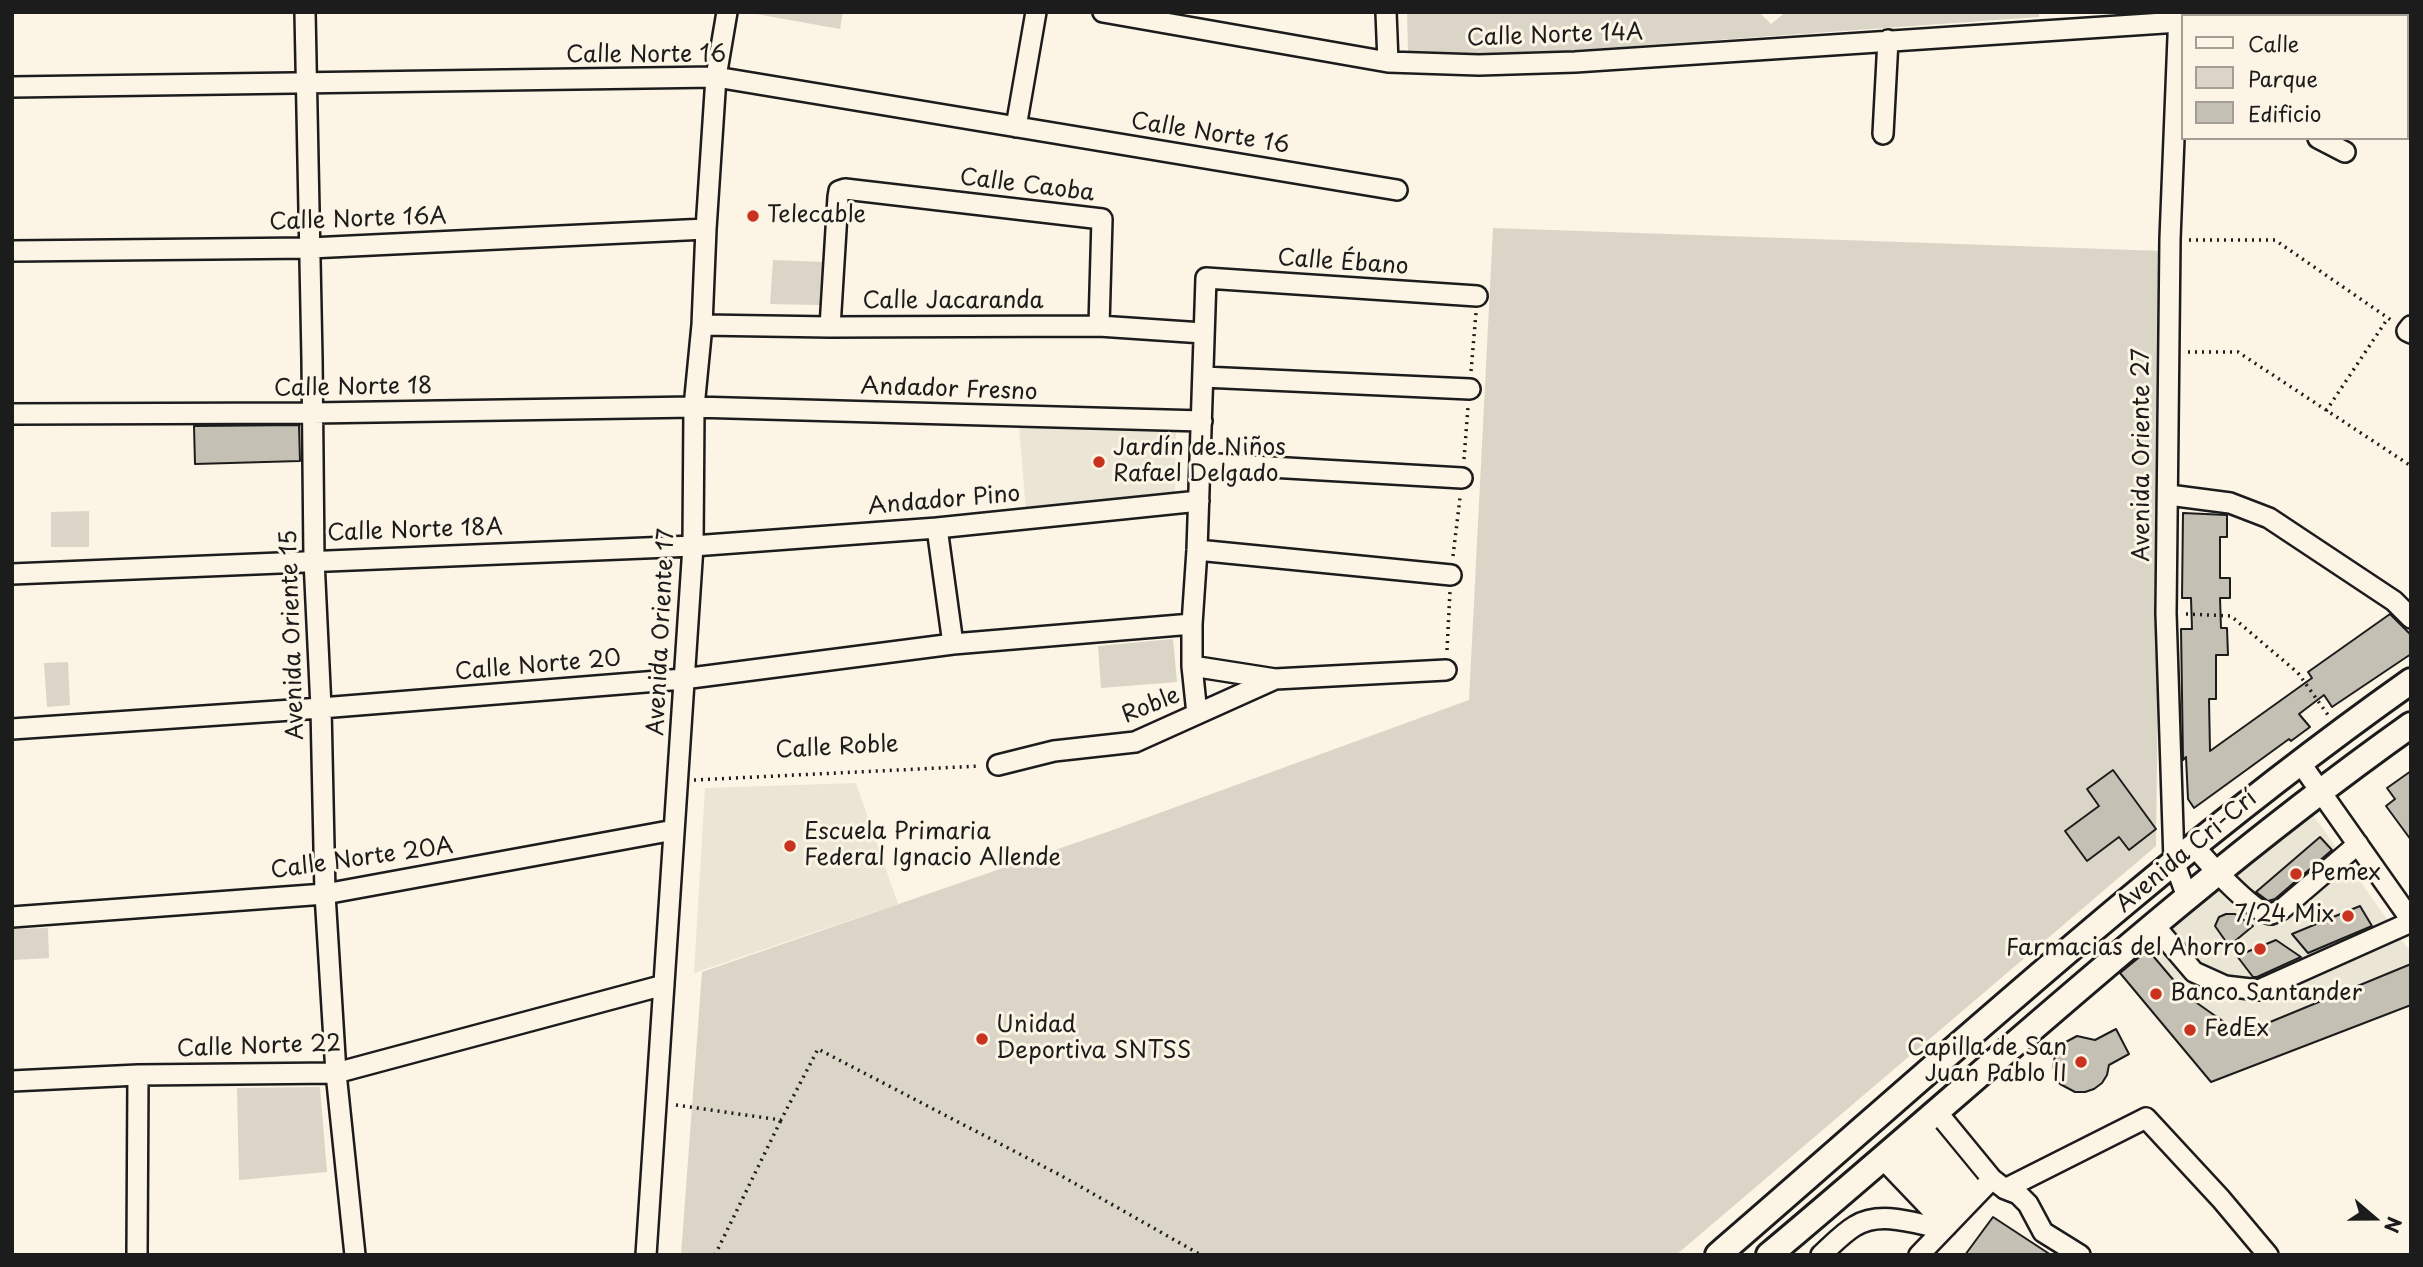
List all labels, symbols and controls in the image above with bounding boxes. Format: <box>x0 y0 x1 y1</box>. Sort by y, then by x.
legend <box>2182 14 2409 140</box>
street label: Calle Norte 14A <box>1466 19 1644 53</box>
text: Calle <box>2248 27 2299 59</box>
street label: Calle Norte 16 <box>566 42 726 70</box>
text: Parque <box>2248 62 2318 94</box>
text: Edificio <box>2248 97 2321 129</box>
street label: Calle Norte 16 <box>1129 108 1291 160</box>
street label: Calle Caoba <box>958 164 1096 208</box>
place label: Telecable <box>767 202 866 230</box>
street label: Calle Norte 16A <box>269 203 447 237</box>
marker: Telecable <box>745 208 761 224</box>
street label: Calle Ébano <box>1277 245 1409 281</box>
street label: Calle Jacaranda <box>862 288 1044 316</box>
street label: Avenida Oriente 27 <box>2129 348 2157 562</box>
street label: Calle Norte 18 <box>274 373 432 403</box>
street label: Andador Fresno <box>860 373 1038 407</box>
place label: Jardín de Niños Rafael Delgado <box>1113 435 1286 489</box>
marker: Jardín de Niños Rafael Delgado <box>1091 454 1107 470</box>
street label: Andador Pino <box>867 481 1021 521</box>
street label: Calle Norte 18A <box>327 514 503 548</box>
street label: Avenida Oriente 17 <box>643 528 681 736</box>
street label: Avenida Oriente 15 <box>276 530 310 740</box>
street label: Calle Norte 20 <box>454 645 622 687</box>
street label: Roble <box>1118 682 1184 730</box>
street label: Calle Roble <box>775 731 899 765</box>
street label: Avenida Cri-Crí <box>2111 785 2263 919</box>
place label: Escuela Primaria Federal Ignacio Allende <box>804 819 1061 873</box>
street label: Calle Norte 20A <box>269 833 455 885</box>
marker: Escuela Primaria Federal Ignacio Allende <box>782 838 798 854</box>
place label: Pemex <box>2310 860 2381 888</box>
marker: Pemex <box>2288 866 2304 882</box>
place label: 7/24 Mix <box>2235 902 2334 930</box>
marker: 7/24 Mix <box>2340 908 2356 924</box>
place label: Farmacias del Ahorro <box>2006 935 2246 963</box>
marker: Farmacias del Ahorro <box>2252 941 2268 957</box>
place label: Banco Santander <box>2170 980 2362 1008</box>
marker: Banco Santander <box>2148 986 2164 1002</box>
place label: Unidad Deportiva SNTSS <box>996 1012 1191 1066</box>
place label: FedEx <box>2204 1016 2269 1044</box>
marker: FedEx <box>2182 1022 2198 1038</box>
street label: Calle Norte 22 <box>176 1030 342 1064</box>
marker: Unidad Deportiva SNTSS <box>974 1031 990 1047</box>
place label: Capilla de San Juan Pablo II <box>1907 1035 2067 1089</box>
marker: Capilla de San Juan Pablo II <box>2073 1054 2089 1070</box>
north arrow <box>2339 1183 2409 1253</box>
text: N <box>2378 1213 2409 1237</box>

